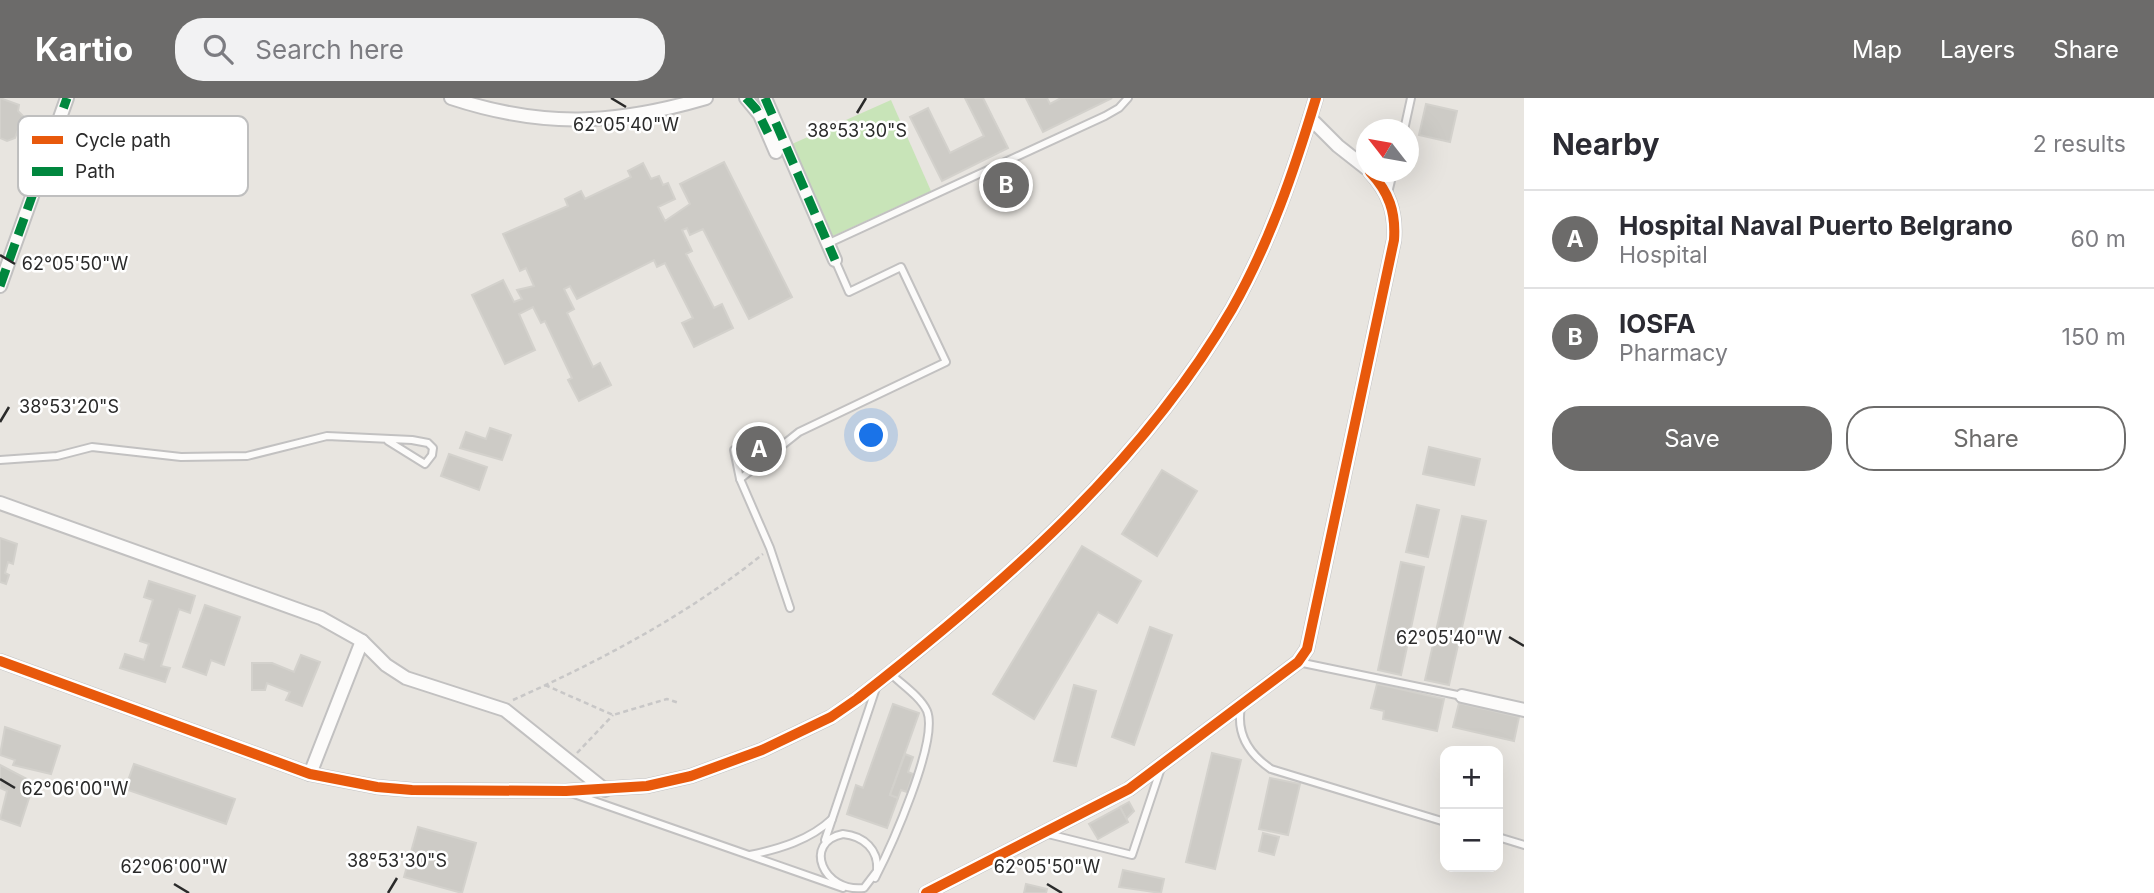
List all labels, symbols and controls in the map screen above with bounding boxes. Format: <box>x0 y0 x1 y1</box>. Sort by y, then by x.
search box <box>175 18 665 81</box>
text: Kartio <box>35 29 133 69</box>
icon: search <box>199 30 237 68</box>
text: Search here <box>255 34 404 65</box>
text: Map <box>1852 35 1902 64</box>
text: Layers <box>1940 35 2015 64</box>
text: Share <box>2053 35 2119 64</box>
text: 62°05'40"W <box>573 114 679 135</box>
legend <box>18 116 248 196</box>
north arrow <box>1356 119 1419 182</box>
text: 38°53'30"S <box>807 120 907 141</box>
text: Nearby <box>1552 126 1660 162</box>
text: Cycle path <box>75 129 171 152</box>
text: 2 results <box>2033 130 2126 158</box>
pin: B <box>983 159 1029 211</box>
text: Path <box>75 160 115 183</box>
text: Hospital Naval Puerto Belgrano <box>1619 210 2013 241</box>
text: A <box>1566 225 1584 253</box>
text: 60 m <box>2071 225 2126 253</box>
text: Hospital <box>1619 241 1708 269</box>
text: 62°05'50"W <box>22 253 128 274</box>
text: IOSFA <box>1619 308 1696 339</box>
text: B <box>1567 323 1583 351</box>
text: 150 m <box>2062 323 2126 351</box>
text: Pharmacy <box>1619 339 1728 367</box>
text: 38°53'20"S <box>19 396 119 417</box>
button: Save <box>1552 406 1832 471</box>
button: Share <box>1846 406 2126 471</box>
your location <box>854 418 888 452</box>
pin: A <box>736 423 782 475</box>
text: 62°05'40"W <box>1396 627 1502 648</box>
map controls <box>1440 746 1503 872</box>
button: + <box>1440 746 1503 809</box>
text: 62°06'00"W <box>21 778 129 799</box>
button: − <box>1440 809 1503 872</box>
text: 38°53'30"S <box>347 850 447 871</box>
text: 62°06'00"W <box>120 856 228 877</box>
text: 62°05'50"W <box>994 856 1100 877</box>

